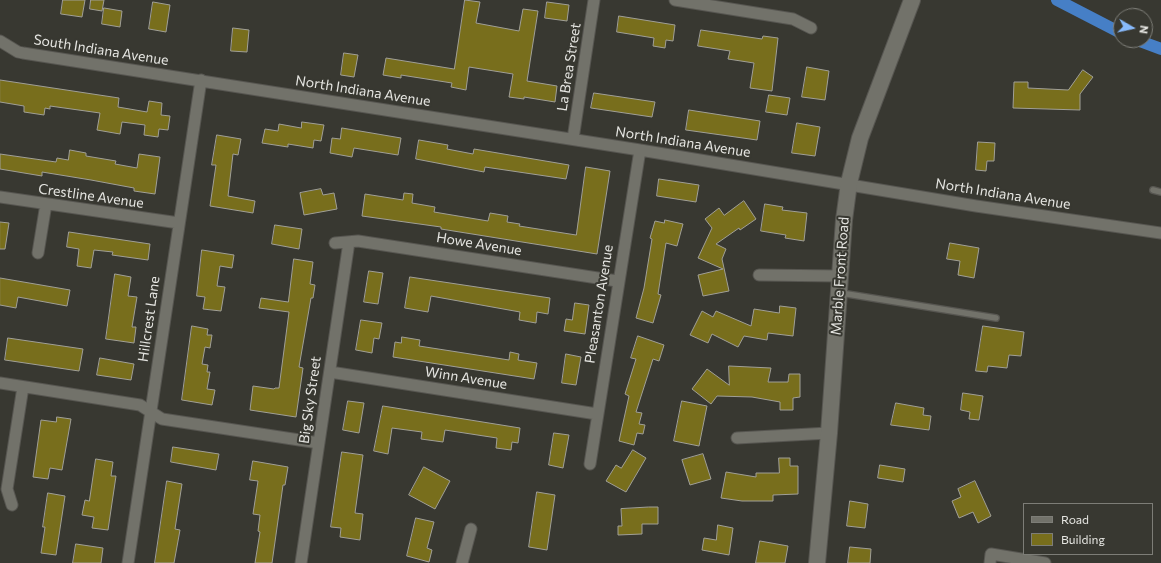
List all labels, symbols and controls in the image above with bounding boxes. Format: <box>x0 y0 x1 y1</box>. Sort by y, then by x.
north arrow <box>1113 8 1153 48</box>
street label: La Brea Street <box>554 22 584 112</box>
text: N <box>1137 25 1151 35</box>
street label: South Indiana Avenue <box>32 31 170 69</box>
street label: North Indiana Avenue <box>294 72 432 110</box>
street label: North Indiana Avenue <box>614 123 752 161</box>
street label: North Indiana Avenue <box>934 175 1072 213</box>
street label: Crestline Avenue <box>37 180 145 212</box>
street label: Marble Front Road <box>827 216 853 336</box>
street label: Howe Avenue <box>435 229 523 259</box>
street label: Pleasanton Avenue <box>581 243 617 365</box>
street label: Hillcrest Lane <box>135 275 163 363</box>
street label: Big Sky Street <box>296 355 324 445</box>
street label: Winn Avenue <box>424 363 508 393</box>
legend <box>1023 503 1153 555</box>
text: Road <box>1061 512 1089 526</box>
text: Building <box>1061 532 1105 546</box>

